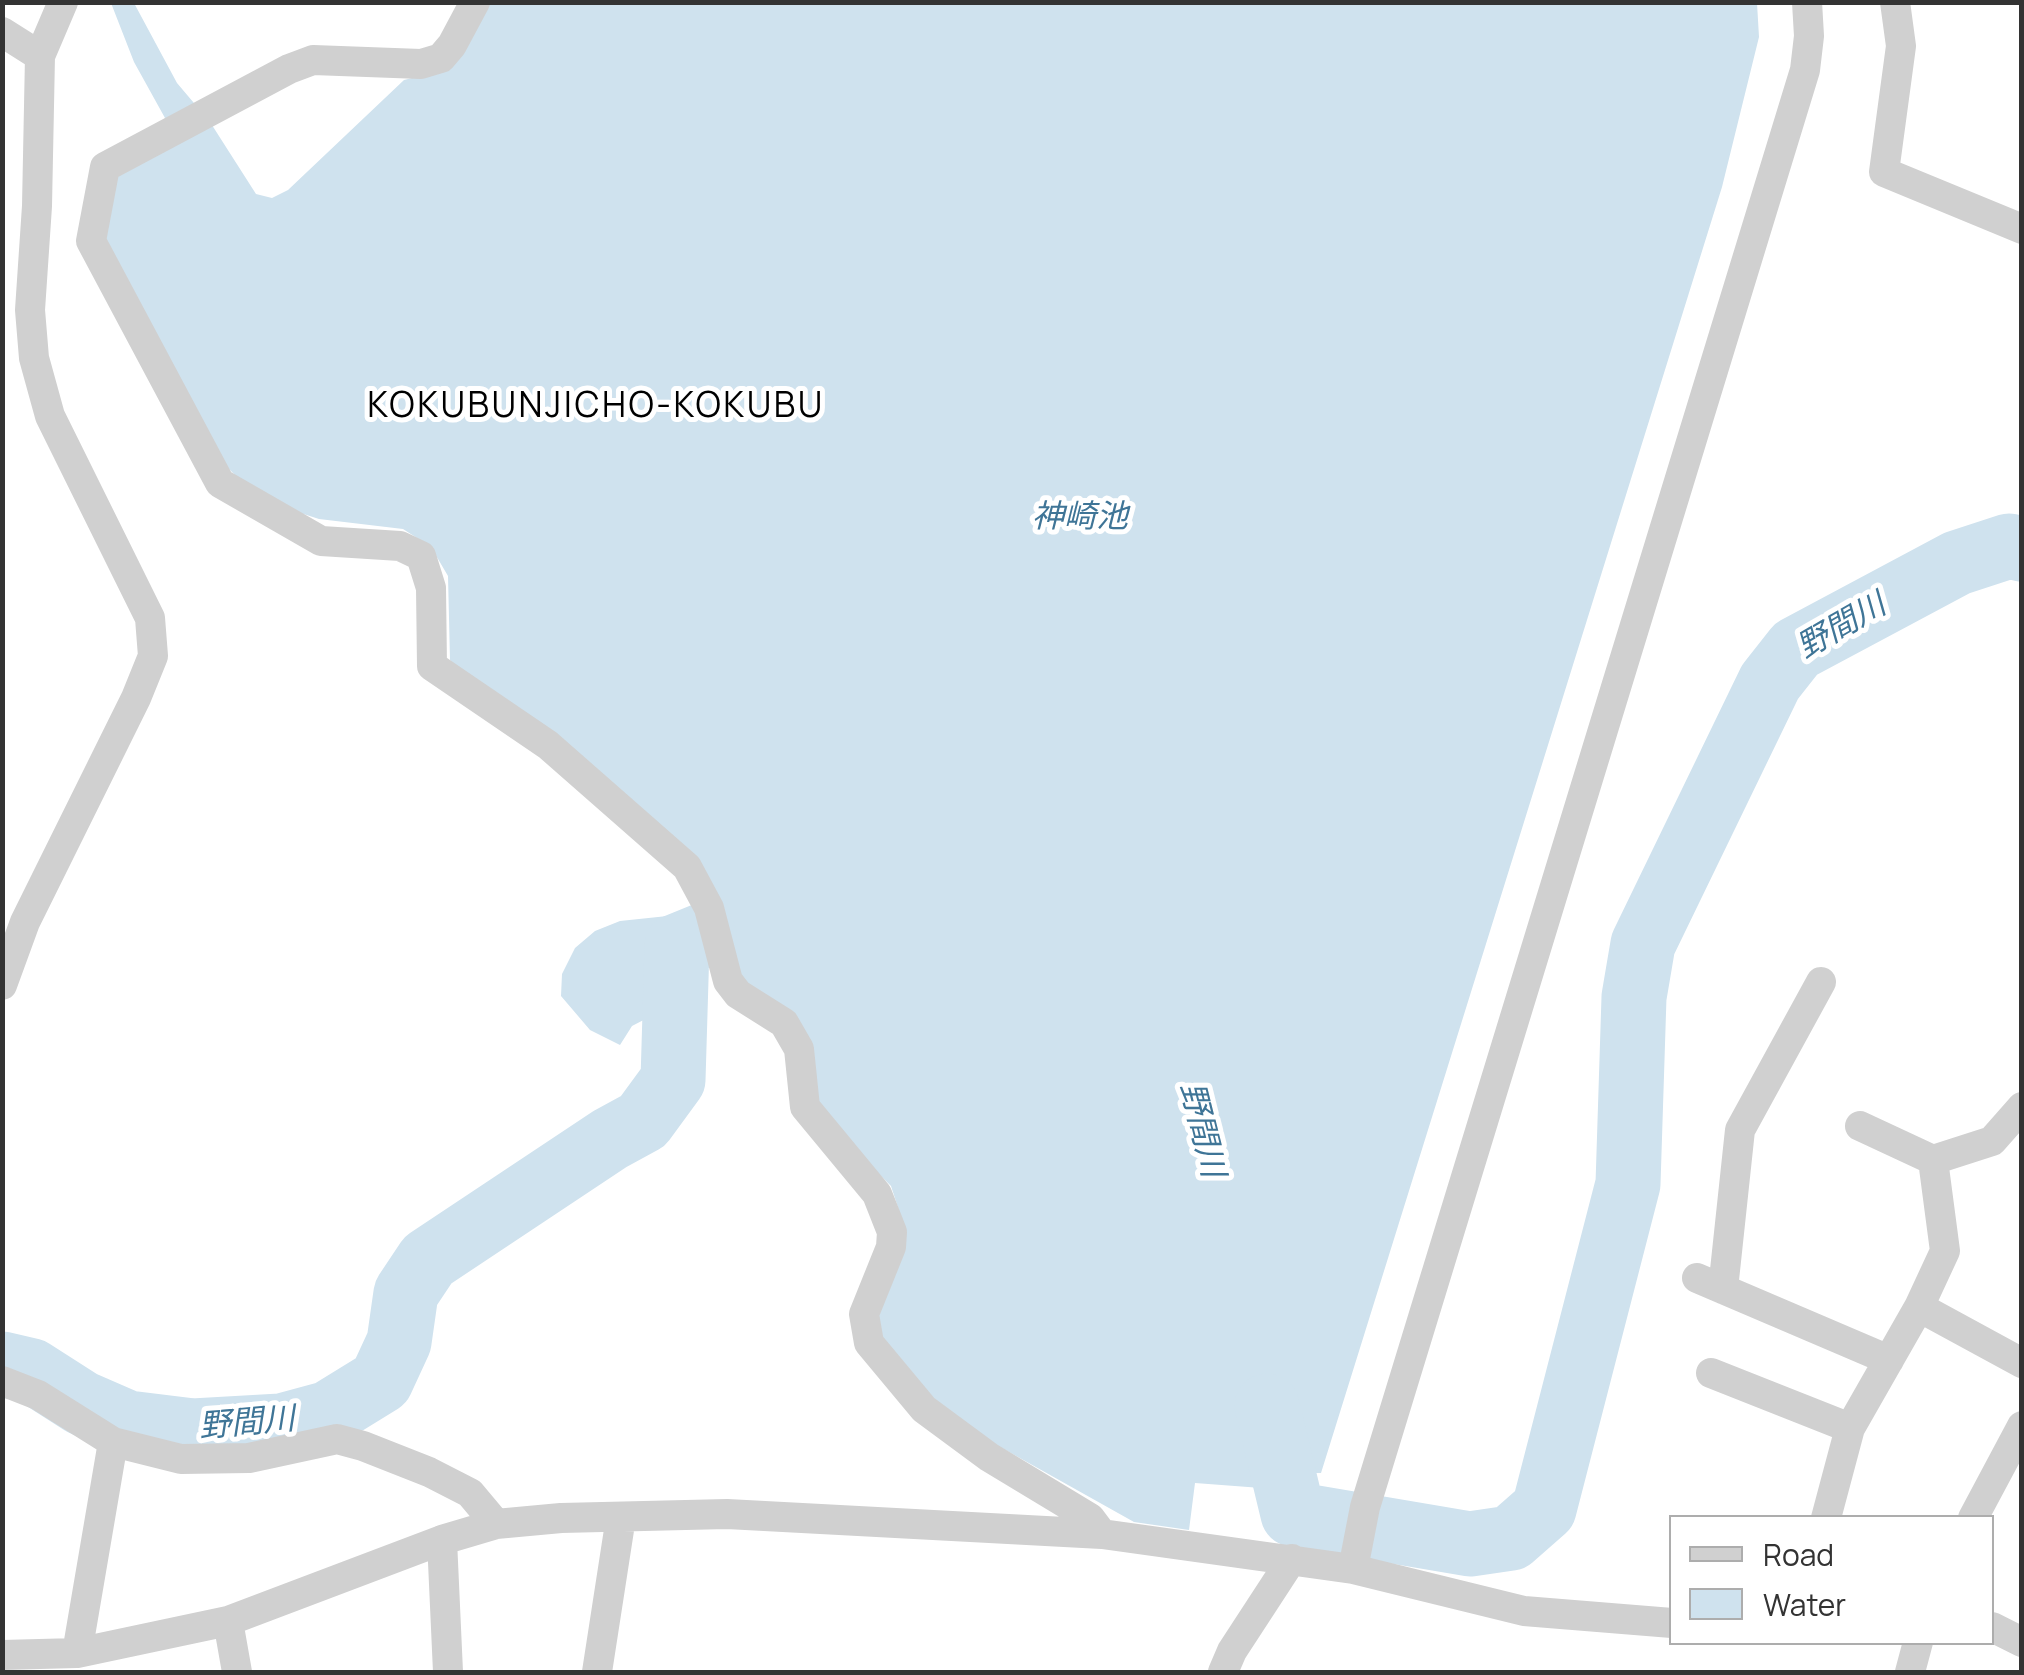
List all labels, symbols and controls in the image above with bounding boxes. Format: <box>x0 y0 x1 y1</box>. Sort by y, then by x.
district label: KOKUBUNJICHO-KOKUBU <box>367 386 825 428</box>
water label: 神崎池 <box>1032 499 1128 537</box>
water label: 野間川 <box>1791 586 1893 668</box>
water label: 野間川 <box>1171 1079 1231 1181</box>
water label: 野間川 <box>198 1401 296 1447</box>
legend <box>1669 1515 1994 1645</box>
text: Road <box>1763 1534 1834 1575</box>
text: Water <box>1763 1584 1846 1625</box>

